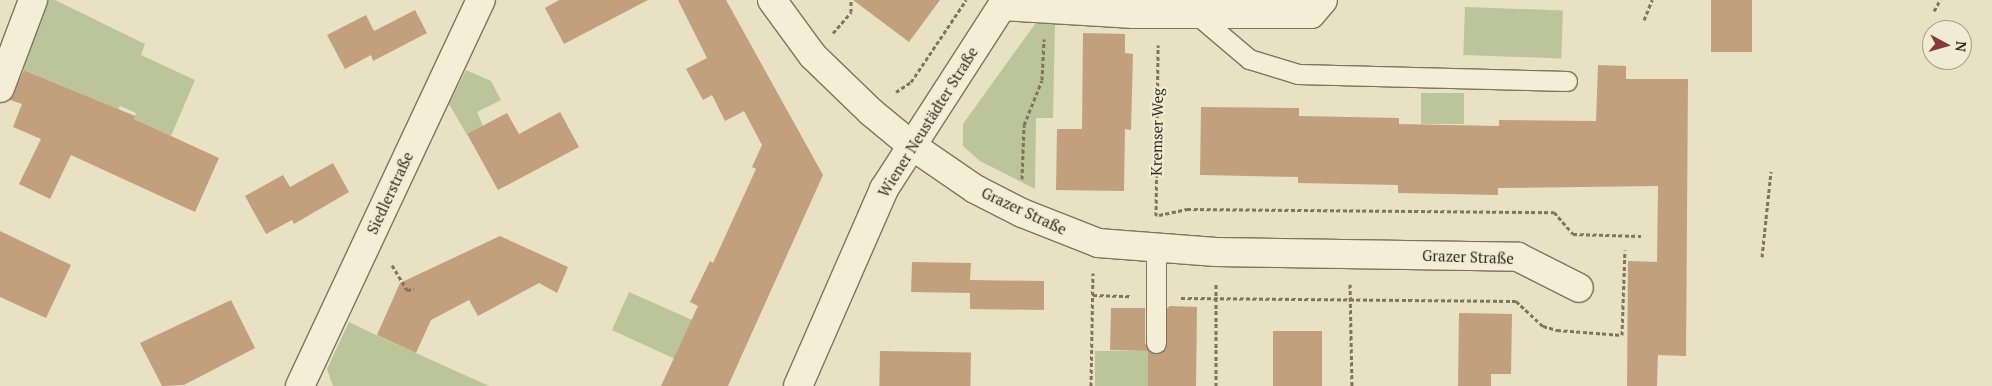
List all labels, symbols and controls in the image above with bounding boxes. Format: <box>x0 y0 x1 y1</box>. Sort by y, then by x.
north arrow <box>1922 20 1972 70</box>
text: N <box>1951 40 1971 53</box>
street label: Wiener Neustädter Straße <box>874 44 982 200</box>
street label: Kremser Weg <box>1147 88 1167 176</box>
street label: Siedlerstraße <box>363 149 417 237</box>
street label: Grazer Straße <box>979 183 1069 239</box>
street label: Grazer Straße <box>1422 246 1514 268</box>

